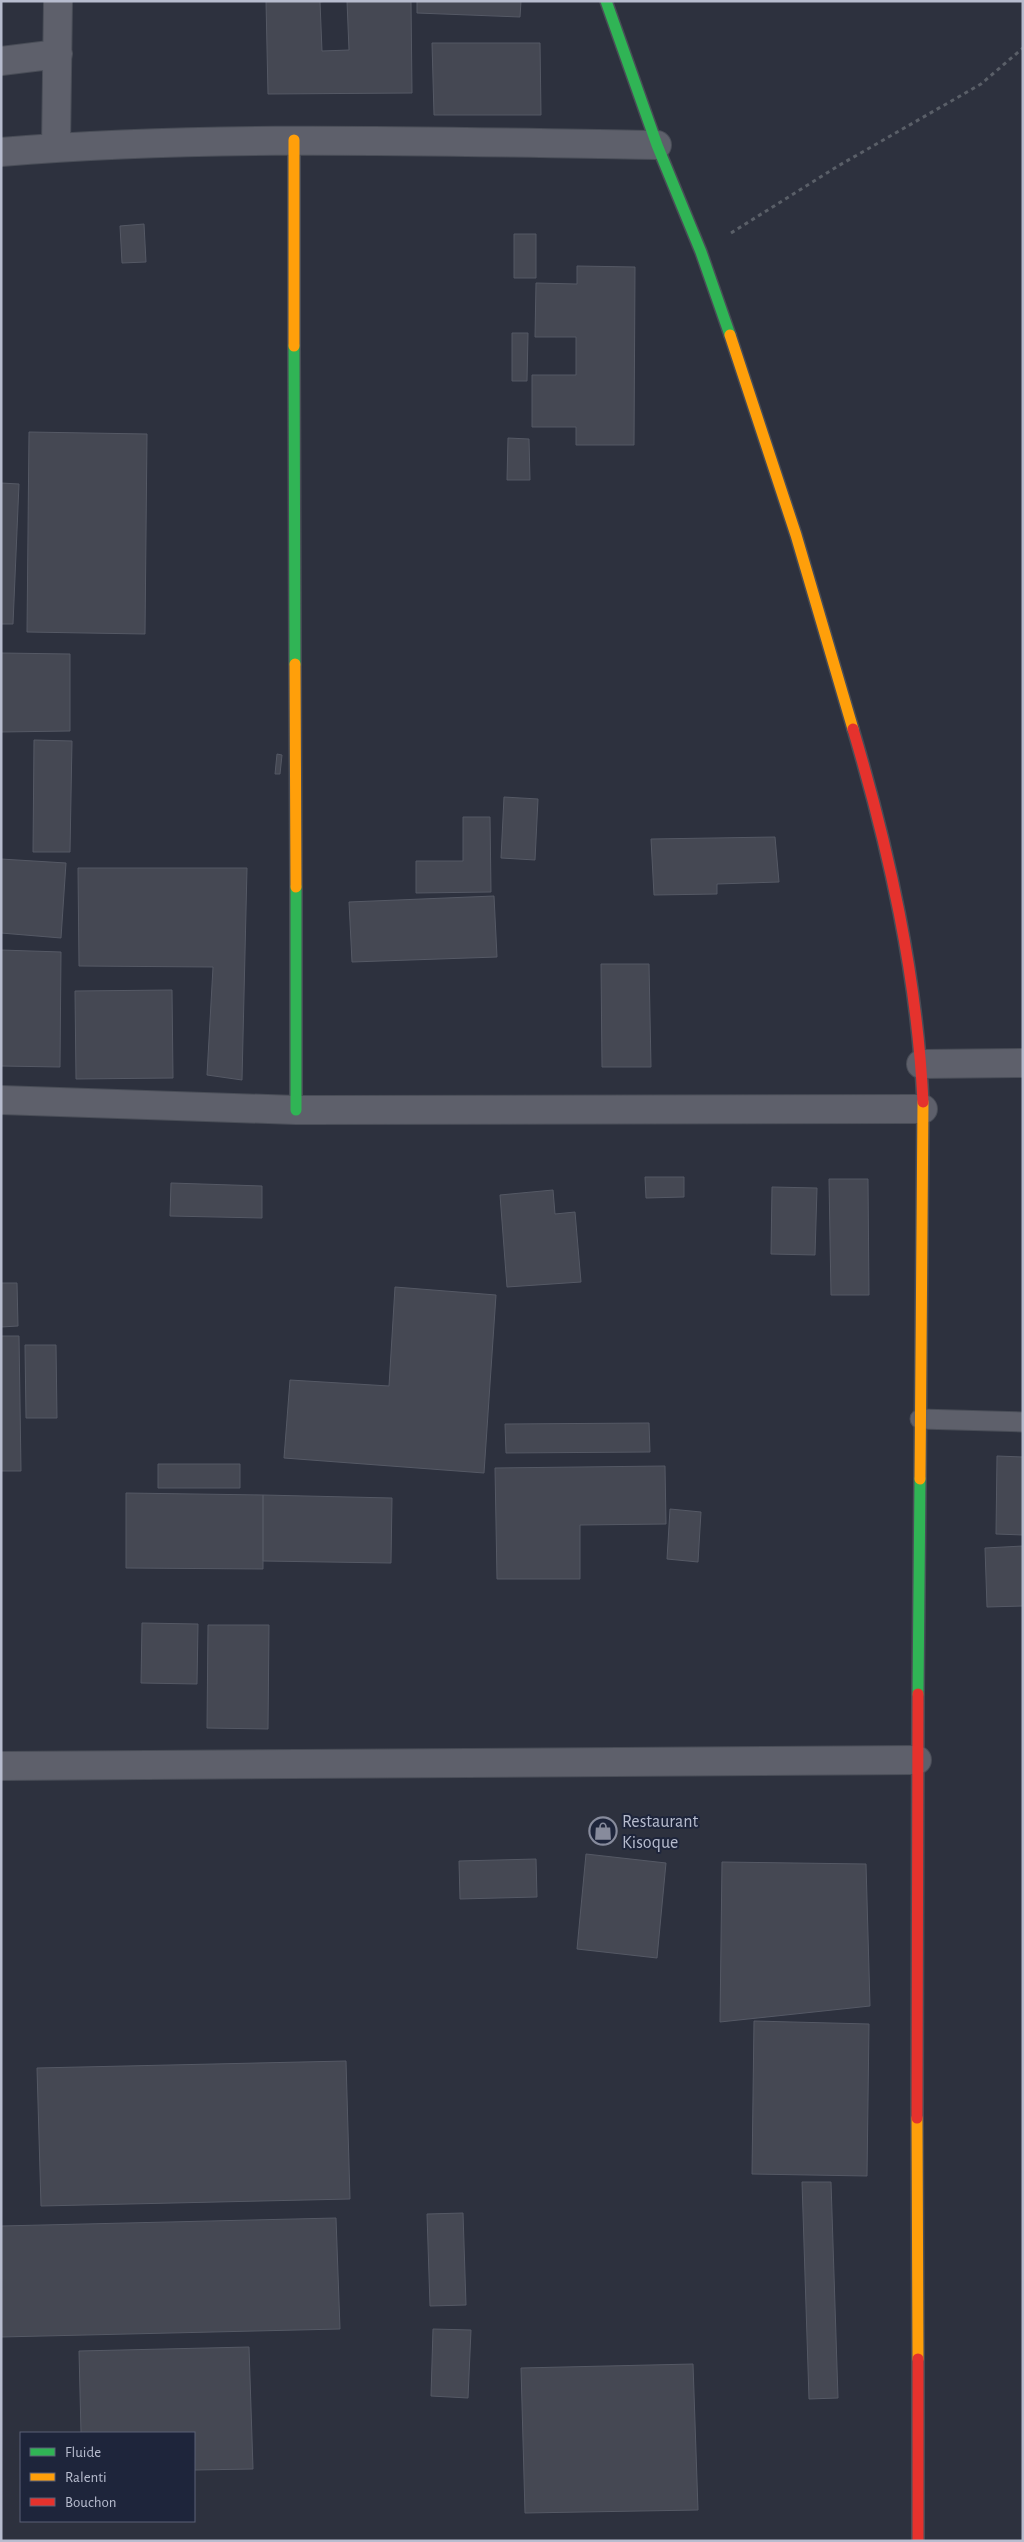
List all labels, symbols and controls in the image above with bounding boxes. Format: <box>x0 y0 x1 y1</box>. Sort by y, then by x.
place label: Restaurant Kisoque <box>622 1813 698 1852</box>
shop icon: Restaurant Kisoque <box>588 1816 618 1846</box>
legend <box>20 2432 195 2522</box>
text: Fluide <box>65 2445 101 2460</box>
text: Ralenti <box>65 2470 107 2485</box>
text: Bouchon <box>65 2495 116 2510</box>

